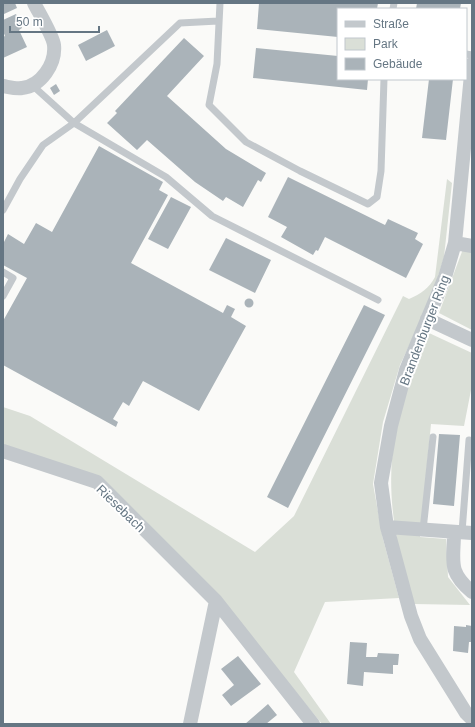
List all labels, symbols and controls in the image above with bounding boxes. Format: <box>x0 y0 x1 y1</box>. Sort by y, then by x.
scale bar <box>10 8 99 34</box>
legend <box>337 8 467 80</box>
text: 50 m <box>16 15 43 29</box>
text: Straße <box>373 17 409 31</box>
text: Park <box>373 37 399 51</box>
text: Gebäude <box>373 57 423 71</box>
street label: Brandenburger Ring <box>396 273 452 388</box>
street label: Riesebach <box>93 482 148 535</box>

